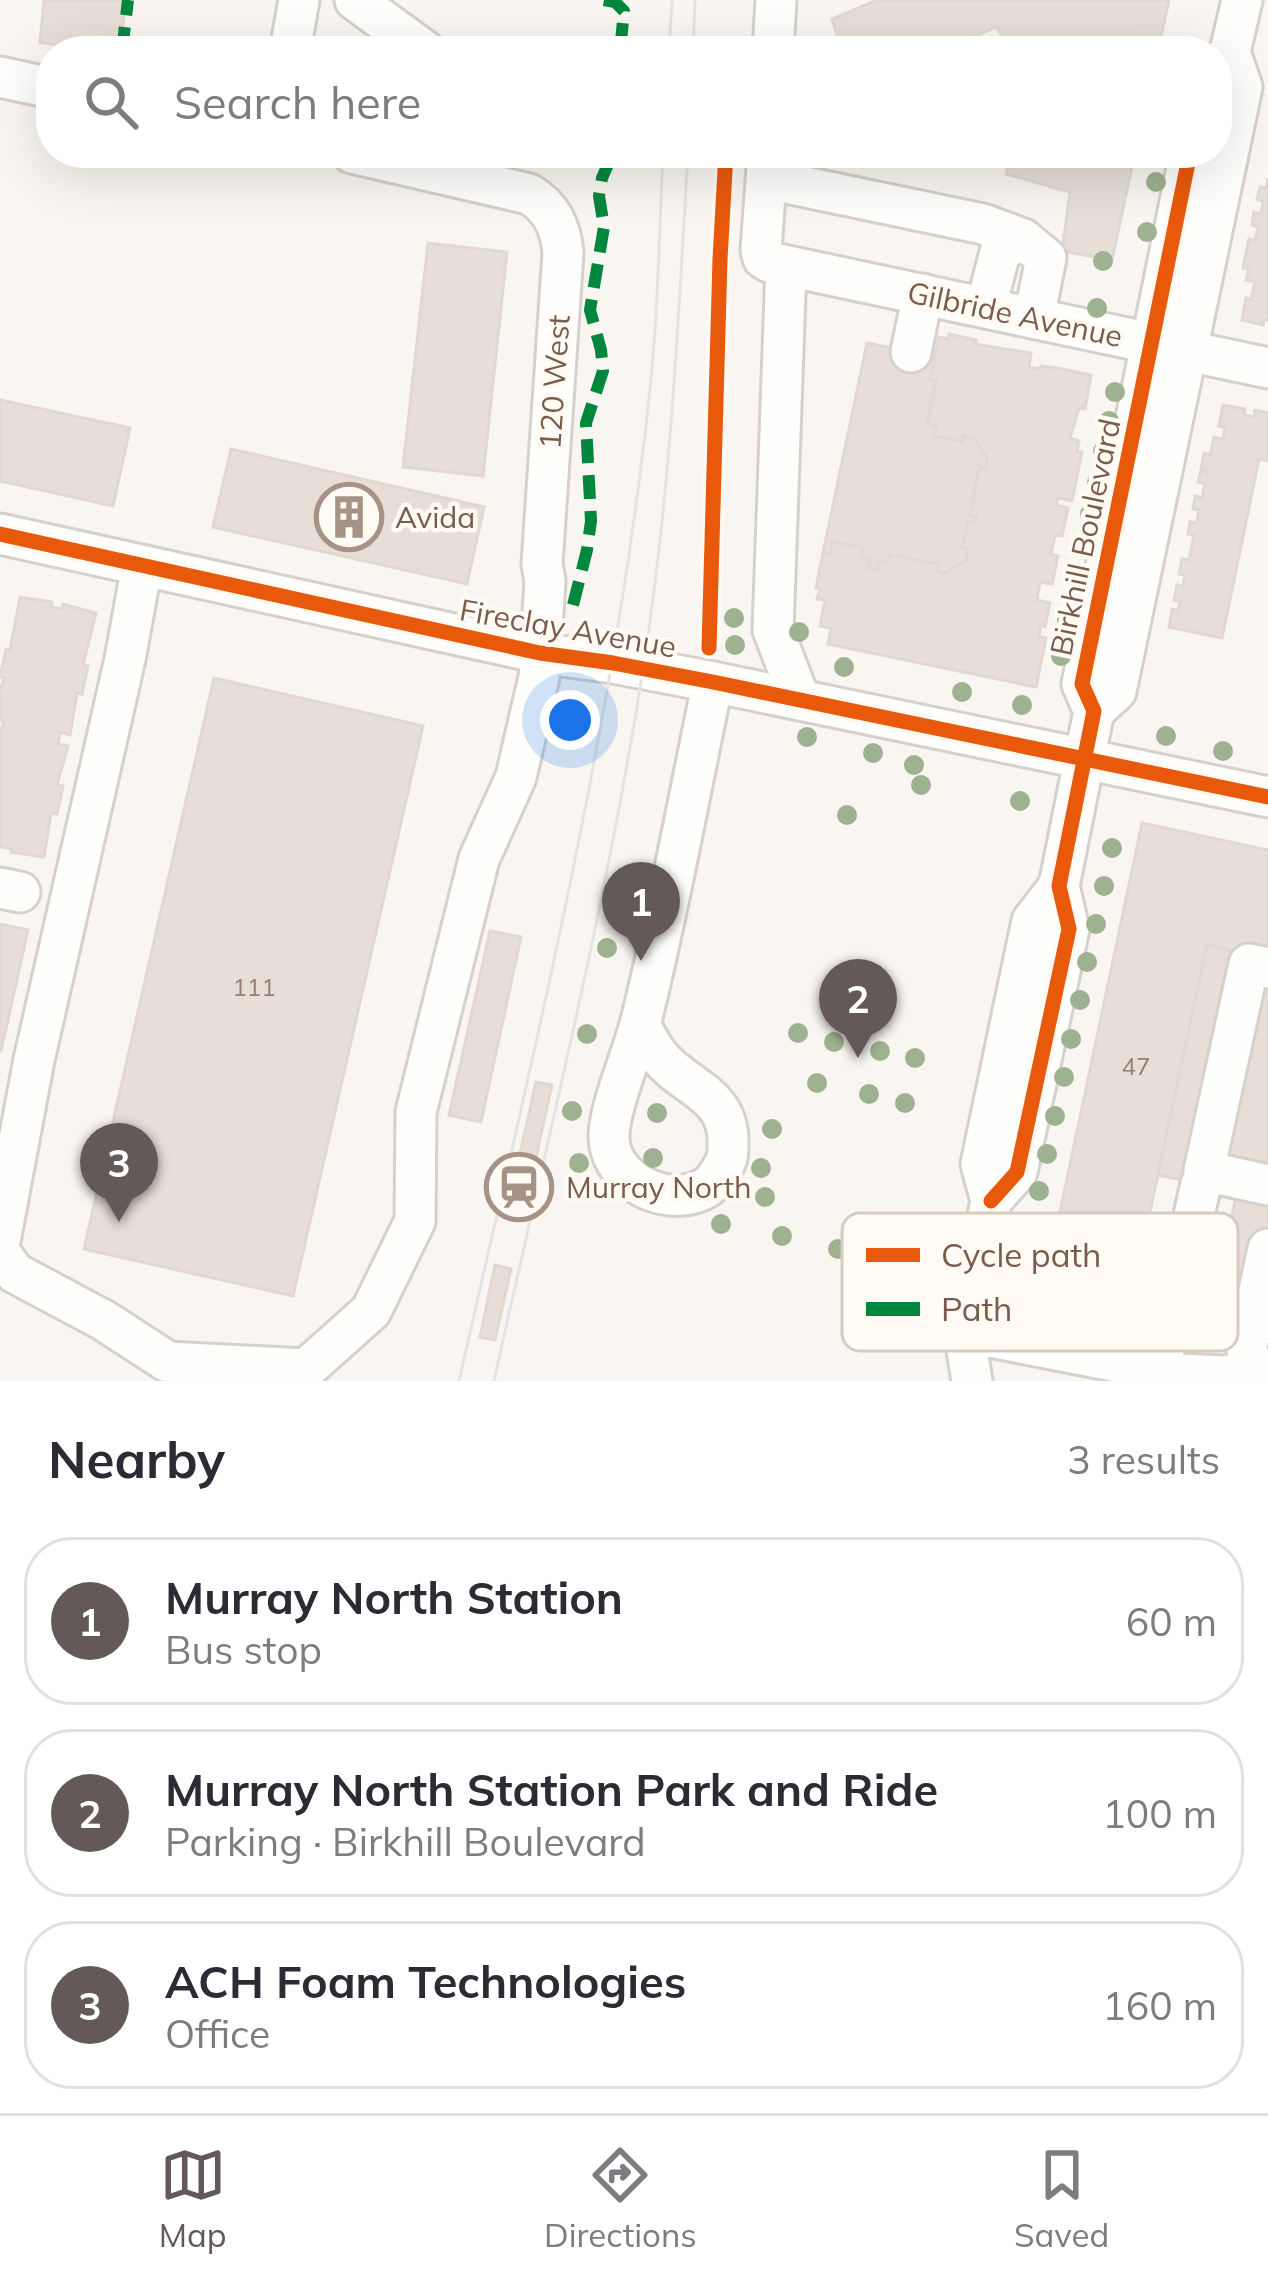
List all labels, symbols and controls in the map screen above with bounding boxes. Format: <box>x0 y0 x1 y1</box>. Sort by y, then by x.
search box <box>36 36 1232 168</box>
icon: search <box>78 69 144 135</box>
text: Search here <box>174 74 421 130</box>
street label: Gilbride Avenue <box>904 273 1126 355</box>
street label: 120 West <box>530 313 578 451</box>
street label: Birkhill Boulevard <box>1041 415 1129 659</box>
building icon: Avida <box>314 482 384 552</box>
place label: Avida <box>395 498 475 536</box>
street label: Fireclay Avenue <box>457 590 679 666</box>
your location <box>540 690 600 750</box>
pin: 1 <box>602 862 680 961</box>
pin: 2 <box>819 959 897 1058</box>
house number: 111 <box>232 972 276 1002</box>
house number: 47 <box>1122 1051 1150 1081</box>
pin: 3 <box>80 1123 158 1222</box>
station icon: Murray North <box>484 1152 554 1222</box>
place label: Murray North <box>566 1168 752 1206</box>
legend <box>842 1213 1238 1351</box>
text: Cycle path <box>941 1234 1101 1275</box>
text: Path <box>941 1288 1012 1329</box>
text: Nearby <box>48 1427 225 1491</box>
text: 3 results <box>1067 1435 1220 1484</box>
text: Murray North Station <box>165 1569 623 1625</box>
text: 1 <box>78 1597 102 1646</box>
text: 60 m <box>1126 1597 1217 1646</box>
text: Bus stop <box>165 1625 322 1674</box>
text: Murray North Station Park and Ride <box>165 1761 938 1817</box>
text: 2 <box>78 1789 102 1838</box>
text: 100 m <box>1102 1789 1217 1838</box>
text: Parking · Birkhill Boulevard <box>165 1817 646 1866</box>
text: ACH Foam Technologies <box>165 1953 686 2009</box>
text: 3 <box>78 1981 102 2030</box>
text: 160 m <box>1102 1981 1217 2030</box>
text: Office <box>165 2009 270 2058</box>
tab: Map <box>159 2142 227 2255</box>
tab: Directions <box>544 2142 697 2255</box>
tab: Saved <box>1014 2142 1109 2255</box>

